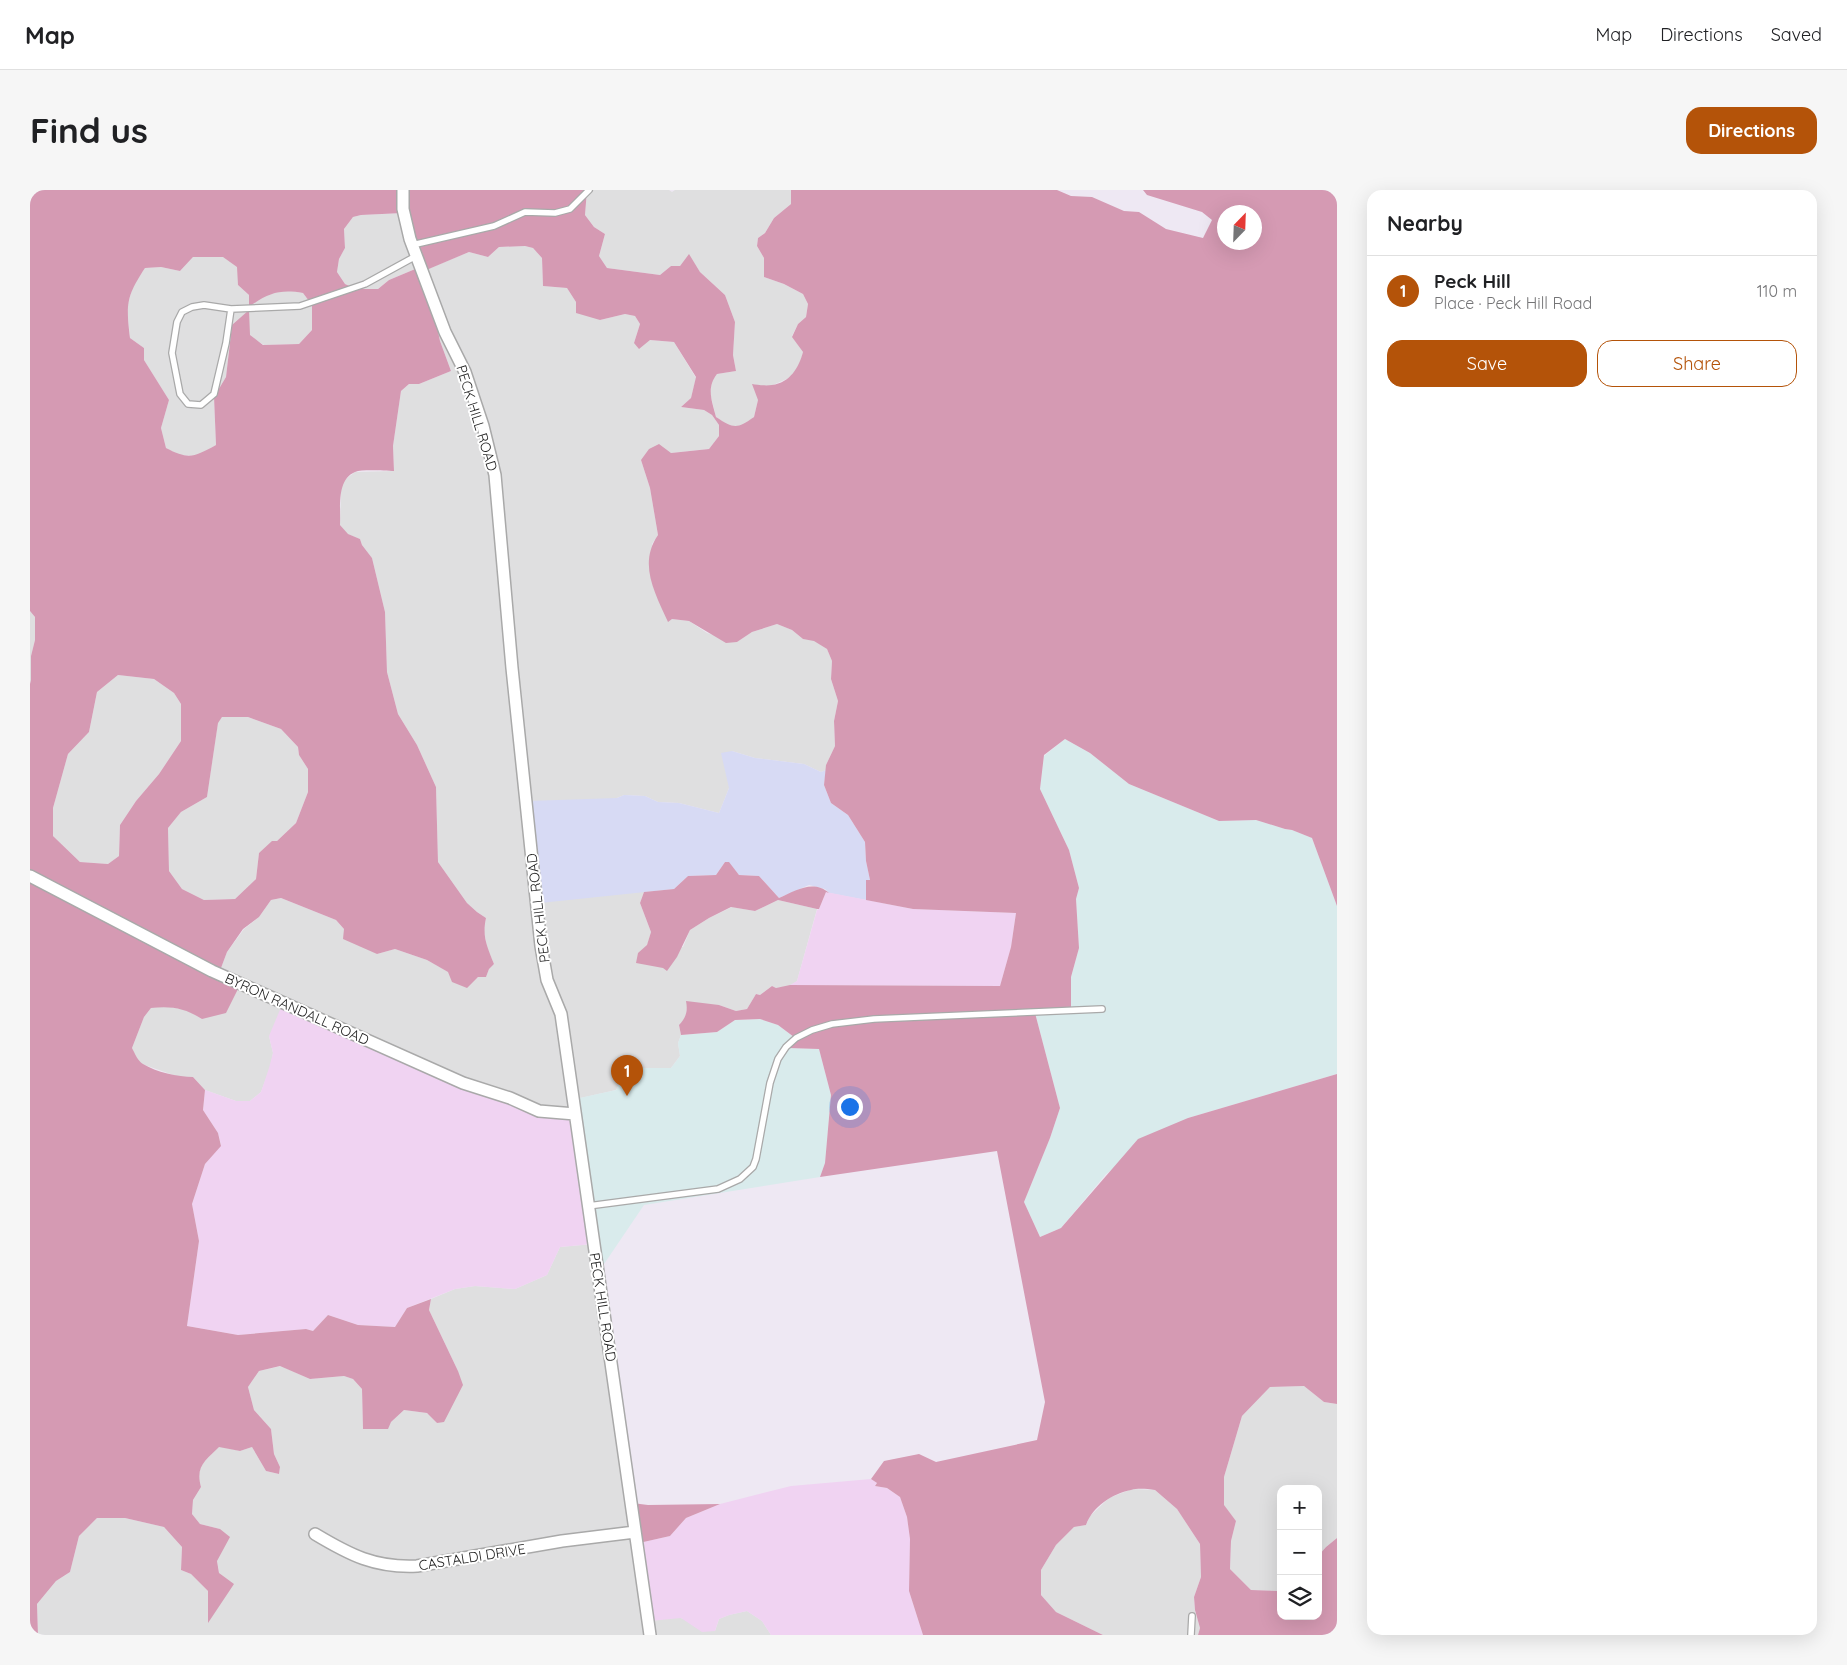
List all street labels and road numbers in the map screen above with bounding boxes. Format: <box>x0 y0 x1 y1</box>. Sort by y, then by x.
street label: PECK HILL ROAD <box>452 363 502 473</box>
street label: PECK HILL ROAD <box>522 852 554 964</box>
street label: BYRON RANDALL ROAD <box>222 969 372 1049</box>
street label: PECK HILL ROAD <box>586 1251 620 1363</box>
street label: CASTALDI DRIVE <box>417 1540 527 1574</box>

